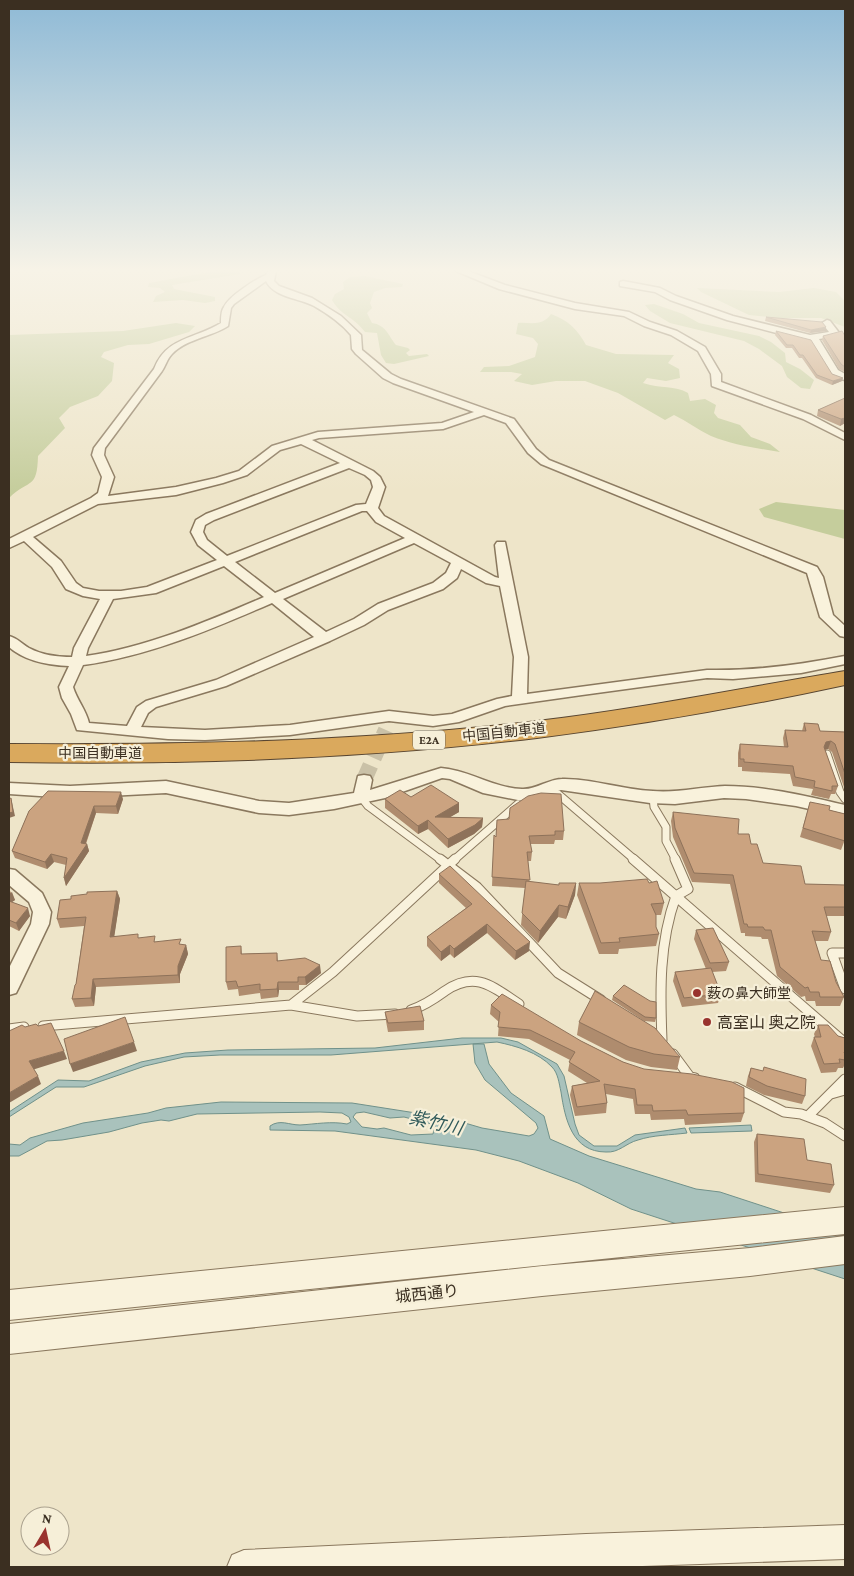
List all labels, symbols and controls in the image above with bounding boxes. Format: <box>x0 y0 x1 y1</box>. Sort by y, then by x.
street label: 中国自動車道 <box>461 720 547 744</box>
road number: E2A <box>413 730 445 750</box>
street label: 中国自動車道 <box>58 745 142 761</box>
place label: 薮の鼻大師堂 <box>707 985 791 1001</box>
marker: 薮の鼻大師堂 <box>691 987 703 999</box>
place label: 高室山 奥之院 <box>717 1014 816 1031</box>
marker: 高室山 奥之院 <box>701 1016 713 1028</box>
water label: 紫竹川 <box>407 1107 467 1139</box>
street label: 城西通り <box>394 1282 460 1305</box>
north arrow <box>20 1506 70 1556</box>
text: N <box>41 1510 53 1527</box>

